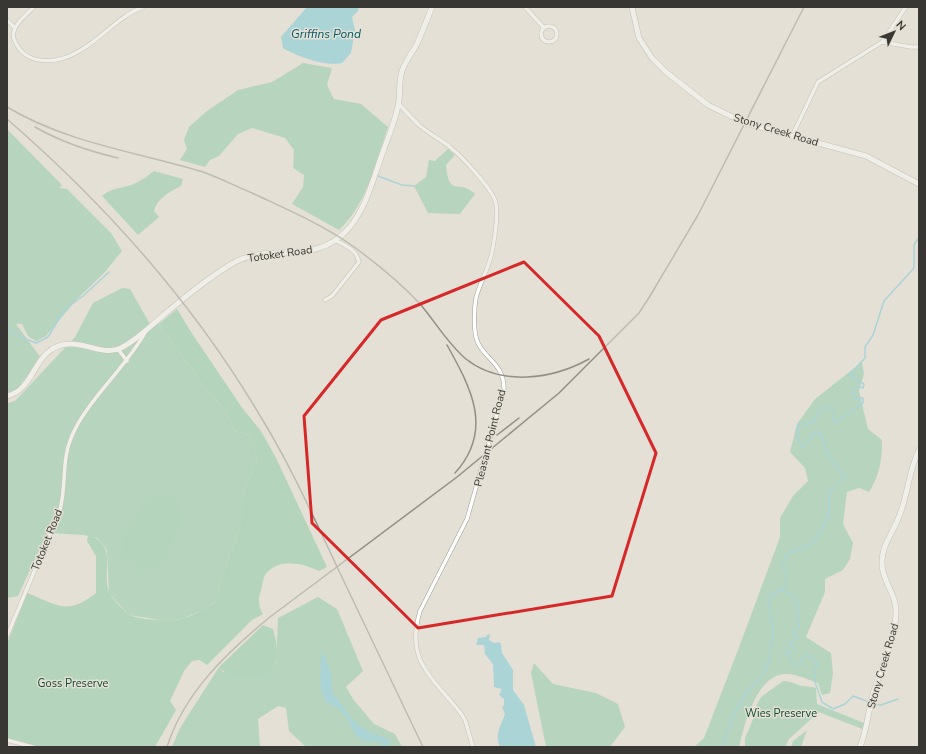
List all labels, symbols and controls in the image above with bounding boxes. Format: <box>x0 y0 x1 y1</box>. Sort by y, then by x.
north arrow <box>874 12 914 52</box>
text: N <box>893 17 909 34</box>
water label: Griffins Pond <box>291 26 361 42</box>
street label: Stony Creek Road <box>732 110 820 150</box>
street label: Totoket Road <box>247 242 313 266</box>
street label: Pleasant Point Road <box>471 388 509 488</box>
street label: Totoket Road <box>28 507 66 573</box>
street label: Stony Creek Road <box>864 622 902 710</box>
park label: Goss Preserve <box>38 676 109 691</box>
park label: Wies Preserve <box>745 706 817 721</box>

